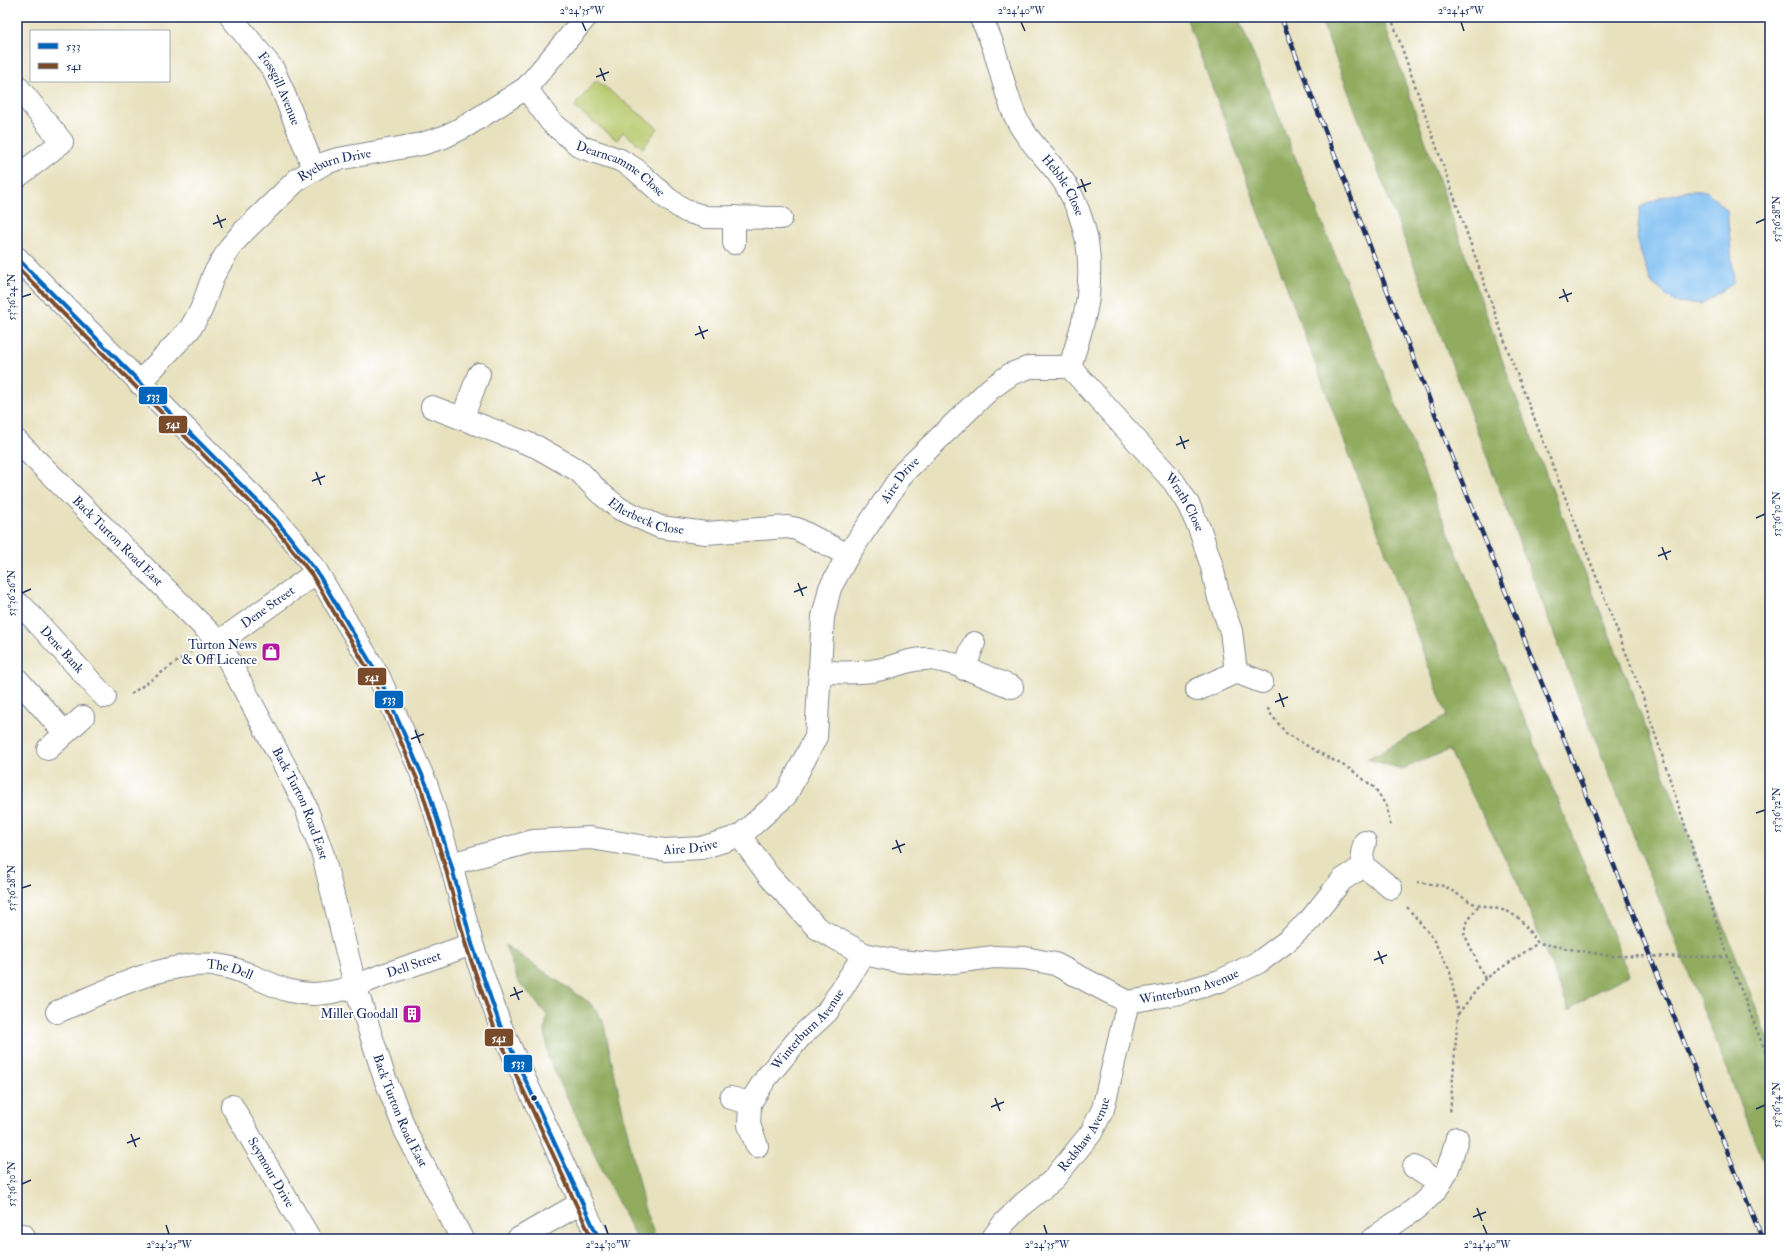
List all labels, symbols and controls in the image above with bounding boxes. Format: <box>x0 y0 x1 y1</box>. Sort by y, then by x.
text: 2°24'35"W <box>560 5 605 17</box>
text: 2°24'40"W <box>998 5 1045 17</box>
text: 2°24'45"W <box>1438 5 1485 17</box>
legend <box>30 30 170 82</box>
text: 533 <box>66 39 80 54</box>
street label: Fossgill Avenue <box>254 49 304 128</box>
text: 541 <box>66 59 82 74</box>
street label: Dearncamme Close <box>574 138 669 201</box>
street label: Ryeburn Drive <box>295 145 373 185</box>
street label: Hebble Close <box>1038 151 1088 219</box>
text: 53°36'28"N <box>1771 196 1783 242</box>
text: 53°36'24"N <box>6 273 18 320</box>
line badge: 533 <box>138 386 168 405</box>
text: 533 <box>146 390 160 403</box>
line badge: 541 <box>158 415 188 434</box>
text: 541 <box>166 418 180 432</box>
street label: Aire Drive <box>877 453 923 507</box>
street label: Wrath Close <box>1161 469 1208 535</box>
text: 53°36'30"N <box>1771 491 1783 537</box>
street label: Back Turton Road East <box>69 493 166 590</box>
street label: Ellerbeck Close <box>605 494 685 538</box>
text: 53°36'26"N <box>6 570 18 616</box>
street label: Dene Street <box>238 583 298 632</box>
street label: Dene Bank <box>37 623 88 677</box>
place label: Turton News & Off Licence <box>182 637 258 668</box>
shop icon: Turton News & Off Licence <box>260 641 282 663</box>
line badge: 541 <box>357 667 387 686</box>
text: 541 <box>365 671 379 685</box>
line badge: 533 <box>374 690 404 709</box>
text: 533 <box>382 693 396 706</box>
street label: Back Turton Road East <box>268 745 332 861</box>
text: 53°36'32"N <box>1771 787 1783 833</box>
street label: Aire Drive <box>662 835 720 858</box>
text: 53°36'28"N <box>6 865 18 911</box>
street label: Dell Street <box>384 948 443 981</box>
street label: The Dell <box>206 956 256 984</box>
street label: Winterburn Avenue <box>1137 965 1242 1008</box>
street label: Winterburn Avenue <box>767 986 848 1074</box>
building icon: Miller Goodall <box>401 1003 423 1025</box>
place label: Miller Goodall <box>320 1006 399 1022</box>
line badge: 541 <box>484 1028 514 1047</box>
text: 541 <box>492 1032 506 1046</box>
street label: Back Turton Road East <box>370 1052 431 1170</box>
line badge: 533 <box>503 1054 533 1073</box>
text: 533 <box>511 1057 525 1070</box>
text: 53°36'34"N <box>1771 1082 1783 1128</box>
unlabelled marker <box>529 1093 539 1103</box>
street label: Redshaw Avenue <box>1055 1096 1114 1175</box>
street label: Seymour Drive <box>244 1134 298 1211</box>
text: 53°36'30"N <box>6 1161 18 1207</box>
text: 2°24'25"W <box>146 1239 193 1251</box>
text: 2°24'30"W <box>585 1239 631 1251</box>
text: 2°24'35"W <box>1025 1239 1070 1251</box>
text: 2°24'40"W <box>1464 1239 1511 1251</box>

